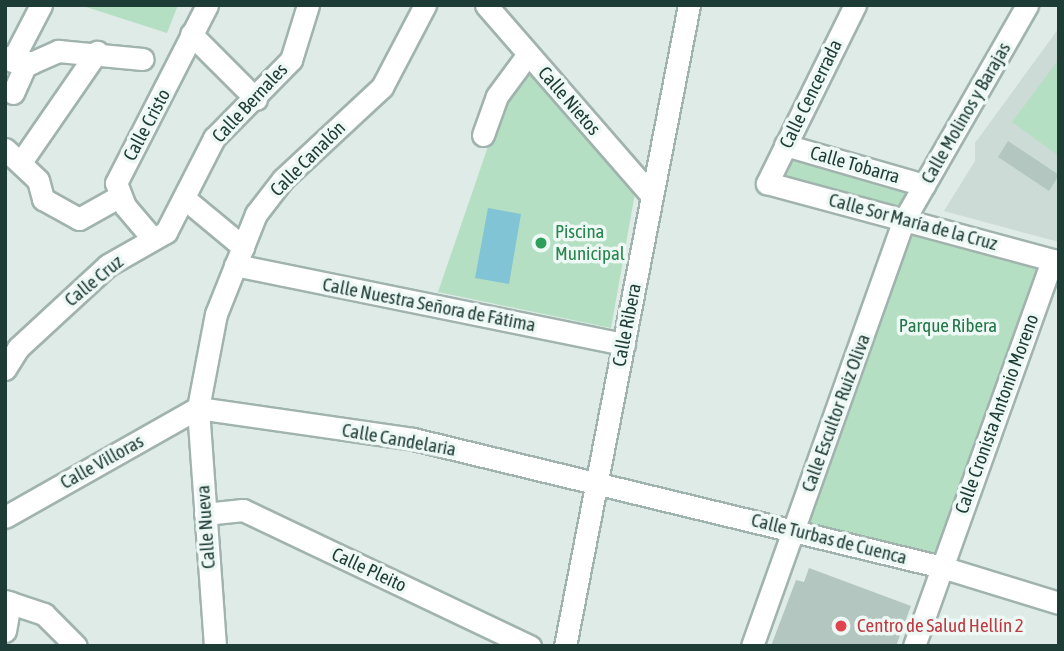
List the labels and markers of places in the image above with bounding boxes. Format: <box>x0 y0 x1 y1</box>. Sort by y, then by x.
place label: Piscina Municipal <box>555 221 625 265</box>
marker: Piscina Municipal <box>533 235 549 251</box>
place label: Centro de Salud Hellín 2 <box>857 615 1024 637</box>
marker: Centro de Salud Hellín 2 <box>831 616 851 636</box>

